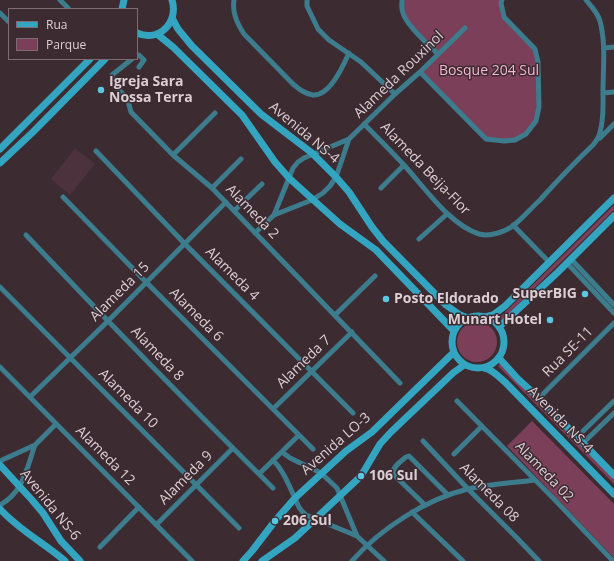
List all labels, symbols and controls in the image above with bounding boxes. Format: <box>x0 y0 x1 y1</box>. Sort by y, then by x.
legend <box>8 8 138 60</box>
text: Rua <box>46 16 67 33</box>
street label: Alameda Rouxinol <box>351 28 447 122</box>
text: Parque <box>46 36 86 53</box>
park label: Bosque 204 Sul <box>439 63 539 79</box>
place label: Igreja Sara Nossa Terra <box>109 74 193 106</box>
marker: Igreja Sara Nossa Terra <box>96 85 106 95</box>
street label: Avenida NS-4 <box>265 99 343 167</box>
street label: Alameda Beija-Flor <box>377 119 473 219</box>
street label: Alameda 2 <box>222 181 282 243</box>
street label: Alameda 4 <box>202 244 262 304</box>
street label: Alameda 15 <box>87 259 153 325</box>
street label: Alameda 6 <box>166 285 226 345</box>
place label: SuperBIG <box>512 286 577 302</box>
marker: SuperBIG <box>580 289 590 299</box>
place label: Posto Eldorado <box>394 291 499 307</box>
marker: Posto Eldorado <box>381 294 391 304</box>
place label: Munart Hotel <box>448 312 542 328</box>
marker: Munart Hotel <box>545 315 555 325</box>
street label: Alameda 8 <box>127 323 187 385</box>
street label: Rua SE-11 <box>539 323 597 381</box>
street label: Alameda 7 <box>273 332 335 392</box>
street label: Alameda 10 <box>95 366 161 432</box>
street label: Avenida NS-4 <box>524 383 596 457</box>
street label: Avenida LO-3 <box>298 409 374 479</box>
street label: Alameda 12 <box>72 423 138 489</box>
street label: Alameda 02 <box>511 438 577 506</box>
street label: Alameda 9 <box>156 448 216 508</box>
street label: Alameda 08 <box>456 460 522 526</box>
street label: Avenida NS-6 <box>16 466 84 544</box>
place label: 106 Sul <box>369 468 418 484</box>
marker: 106 Sul <box>356 471 366 481</box>
place label: 206 Sul <box>283 513 332 529</box>
marker: 206 Sul <box>270 516 280 526</box>

